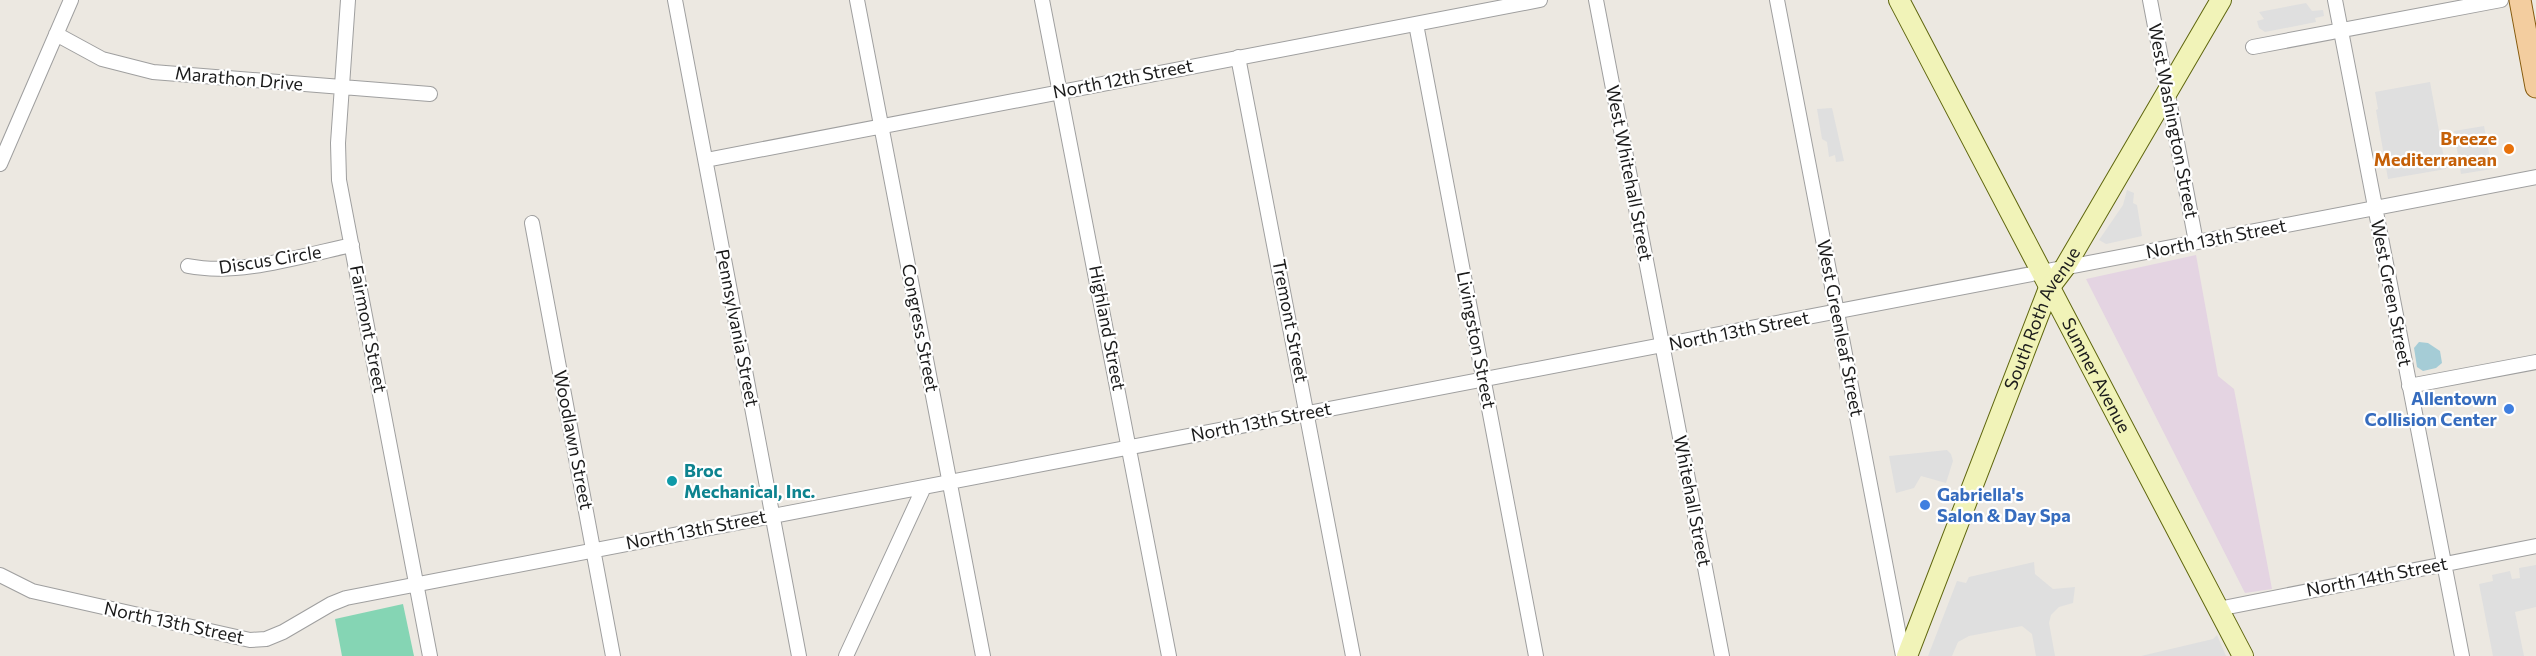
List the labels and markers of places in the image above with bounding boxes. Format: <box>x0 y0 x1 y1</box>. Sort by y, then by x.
place label: Breeze Mediterranean <box>2374 127 2497 170</box>
marker: Breeze Mediterranean <box>2502 142 2516 156</box>
place label: Allentown Collision Center <box>2364 387 2498 430</box>
marker: Allentown Collision Center <box>2502 402 2516 416</box>
place label: Broc Mechanical, Inc. <box>684 459 816 502</box>
marker: Broc Mechanical, Inc. <box>665 474 679 488</box>
place label: Gabriella's Salon & Day Spa <box>1937 483 2071 526</box>
marker: Gabriella's Salon & Day Spa <box>1918 498 1932 512</box>

